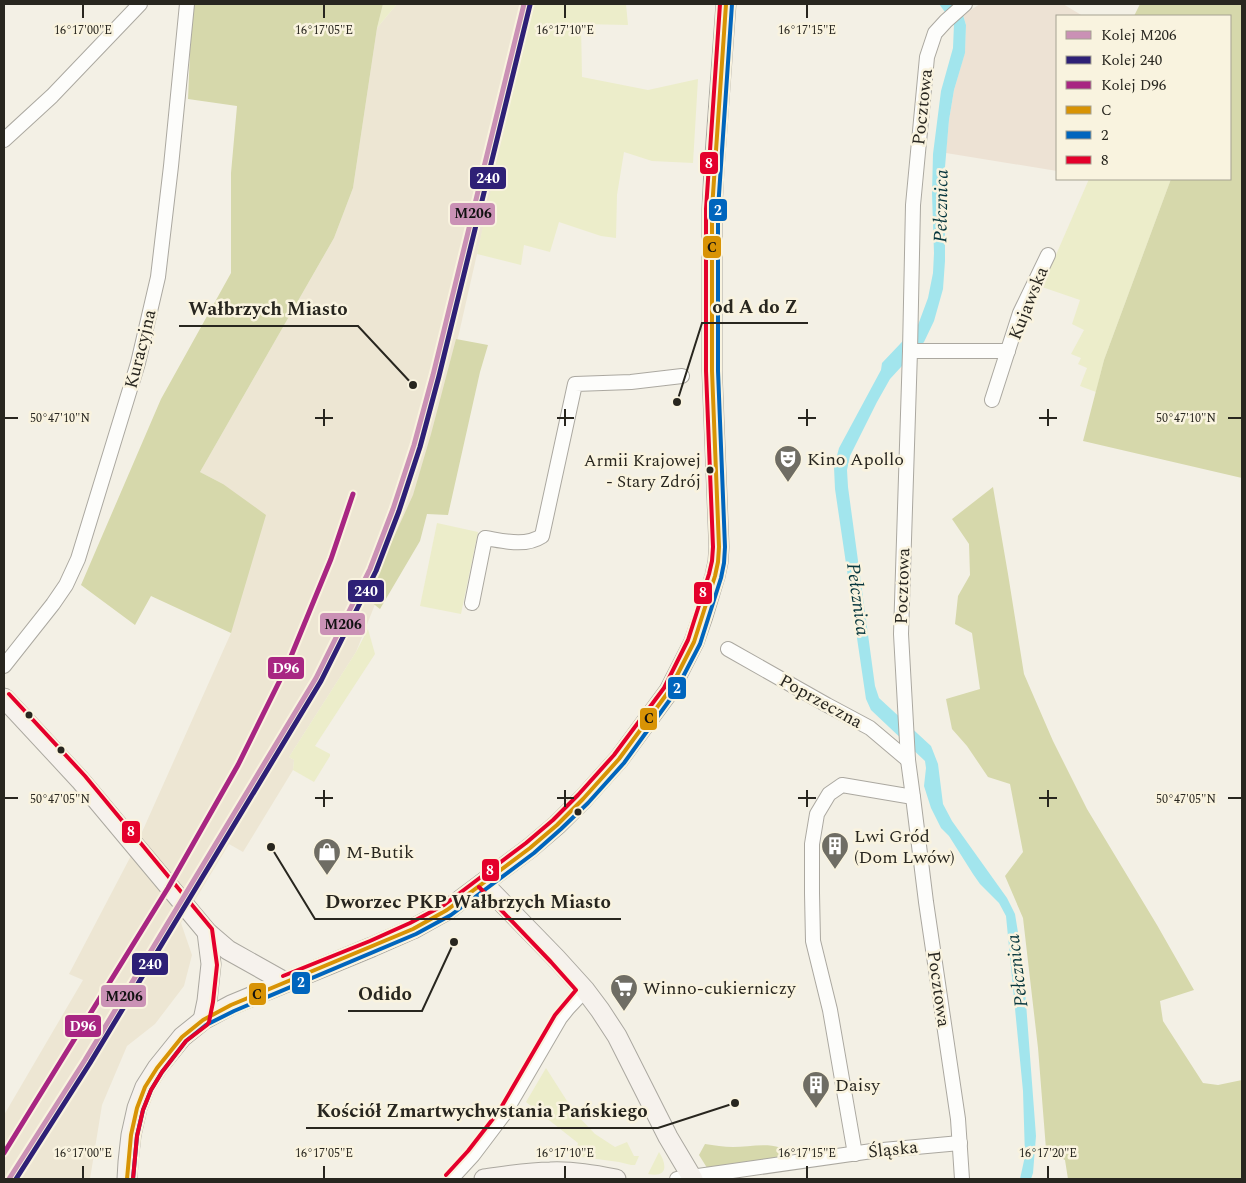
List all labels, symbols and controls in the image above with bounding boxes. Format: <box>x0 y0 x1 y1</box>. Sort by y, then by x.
legend <box>1056 15 1231 180</box>
text: 16°17'00"E <box>54 21 112 40</box>
text: 16°17'05"E <box>295 21 353 40</box>
text: 16°17'10"E <box>536 21 594 40</box>
text: 16°17'15"E <box>778 21 836 40</box>
text: Kolej M206 <box>1101 24 1177 47</box>
text: Kolej 240 <box>1101 49 1162 72</box>
street label: Pocztowa <box>905 67 940 147</box>
text: Kolej D96 <box>1101 74 1167 97</box>
text: C <box>1101 99 1112 122</box>
text: 2 <box>1101 124 1109 147</box>
text: 8 <box>1101 149 1109 172</box>
line badge: 8 <box>699 151 719 175</box>
text: 8 <box>705 153 713 174</box>
line badge: 240 <box>469 166 507 190</box>
text: 240 <box>476 168 500 189</box>
water label: Pełcznica <box>926 169 957 243</box>
line badge: 2 <box>708 198 728 222</box>
text: 2 <box>714 200 722 221</box>
line badge: M206 <box>449 202 496 226</box>
text: M206 <box>454 203 492 224</box>
line badge: C <box>702 235 722 259</box>
text: C <box>707 237 717 258</box>
street label: Kujawska <box>1002 262 1055 344</box>
callout: od A do Z <box>702 289 808 323</box>
callout: Wałbrzych Miasto <box>179 292 358 326</box>
text: od A do Z <box>712 293 798 322</box>
text: Wałbrzych Miasto <box>188 295 348 324</box>
street label: Kuracyjna <box>118 306 163 392</box>
text: 50°47'10"N <box>30 409 90 428</box>
text: 50°47'10"N <box>1156 409 1216 428</box>
theatre icon: Kino Apollo <box>773 444 803 483</box>
place label: Kino Apollo <box>807 446 904 473</box>
place label: Armii Krajowej - Stary Zdrój <box>584 448 701 495</box>
marker: Armii Krajowej - Stary Zdrój <box>705 465 715 475</box>
street label: Pocztowa <box>888 547 917 625</box>
water label: Pełcznica <box>838 561 877 638</box>
line badge: 240 <box>347 579 385 603</box>
text: 240 <box>354 581 378 602</box>
line badge: 8 <box>693 581 713 605</box>
text: 8 <box>699 582 707 603</box>
line badge: M206 <box>319 612 366 636</box>
text: M206 <box>324 614 362 635</box>
line badge: D96 <box>267 656 305 680</box>
text: D96 <box>273 658 300 679</box>
street label: Poprzeczna <box>774 667 868 736</box>
line badge: 2 <box>667 676 687 700</box>
text: 2 <box>673 678 681 699</box>
line badge: C <box>639 707 658 731</box>
text: C <box>644 708 654 729</box>
unlabelled marker <box>24 710 34 720</box>
unlabelled marker <box>56 745 66 755</box>
text: 50°47'05"N <box>30 790 90 809</box>
text: 50°47'05"N <box>1156 790 1216 809</box>
unlabelled marker <box>573 807 583 817</box>
line badge: 8 <box>121 820 141 844</box>
text: 8 <box>127 821 135 842</box>
place label: Lwi Gród (Dom Lwów) <box>854 823 955 871</box>
building icon: Lwi Gród (Dom Lwów) <box>820 831 850 870</box>
shop icon: M-Butik <box>312 837 342 876</box>
place label: M-Butik <box>346 839 414 866</box>
line badge: 8 <box>481 858 500 882</box>
text: 8 <box>486 860 494 881</box>
callout: Dworzec PKP Wałbrzych Miasto <box>315 885 621 919</box>
text: Dworzec PKP Wałbrzych Miasto <box>325 888 611 917</box>
water label: Pełcznica <box>999 932 1036 1009</box>
street label: Pocztowa <box>920 949 957 1029</box>
line badge: 240 <box>131 952 169 976</box>
text: 240 <box>138 954 162 975</box>
line badge: 2 <box>291 971 311 995</box>
text: 2 <box>297 972 305 993</box>
supermarket icon: Winno-cukierniczy <box>609 973 639 1012</box>
place label: Winno-cukierniczy <box>643 975 797 1002</box>
callout: Odido <box>348 977 422 1011</box>
text: Odido <box>358 980 412 1009</box>
line badge: C <box>248 982 267 1006</box>
line badge: M206 <box>100 984 147 1008</box>
text: C <box>252 984 262 1005</box>
text: M206 <box>105 986 143 1007</box>
line badge: D96 <box>64 1014 102 1038</box>
text: D96 <box>70 1016 97 1037</box>
building icon: Daisy <box>801 1070 831 1109</box>
place label: Daisy <box>835 1072 881 1099</box>
callout: Kościół Zmartwychwstania Pańskiego <box>306 1094 658 1128</box>
text: Kościół Zmartwychwstania Pańskiego <box>316 1097 648 1126</box>
street label: Śląska <box>867 1133 920 1166</box>
text: 16°17'00"E <box>54 1144 112 1163</box>
text: 16°17'05"E <box>295 1144 353 1163</box>
text: 16°17'10"E <box>536 1144 594 1163</box>
text: 16°17'15"E <box>778 1144 836 1163</box>
text: 16°17'20"E <box>1019 1144 1077 1163</box>

